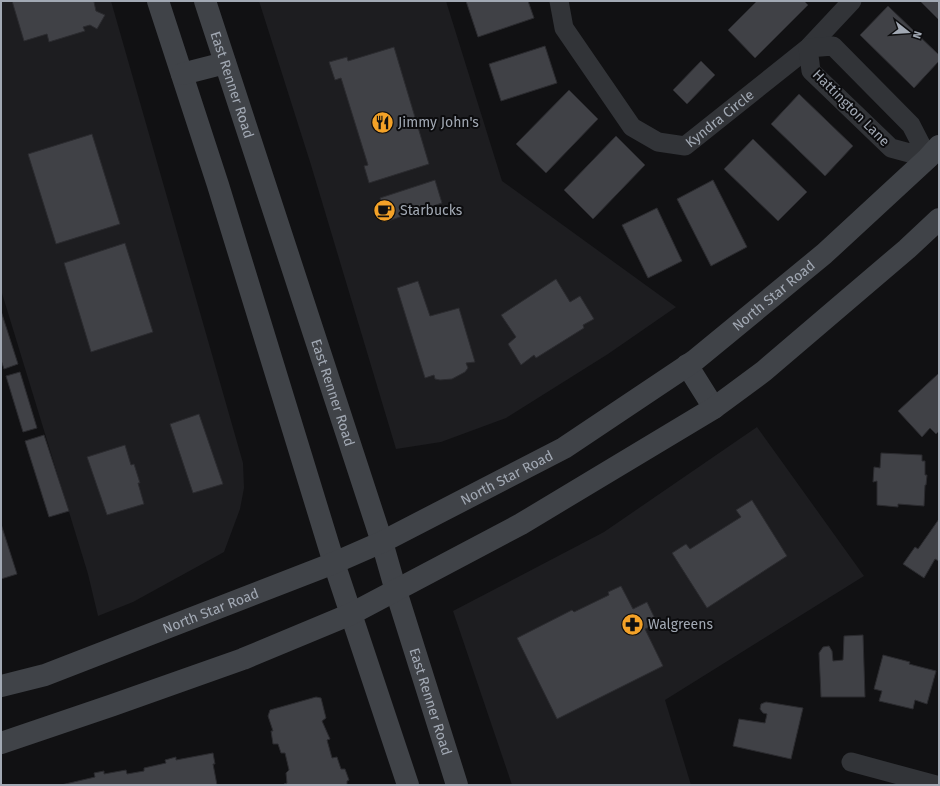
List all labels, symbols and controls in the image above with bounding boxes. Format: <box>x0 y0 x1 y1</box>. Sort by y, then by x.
north arrow <box>888 12 928 52</box>
street label: East Renner Road <box>207 29 258 140</box>
text: N <box>910 29 924 40</box>
street label: Hattington Lane <box>809 66 893 150</box>
street label: Kyndra Circle <box>682 86 757 151</box>
restaurant icon: Jimmy John's <box>370 109 396 135</box>
place label: Jimmy John's <box>398 114 479 131</box>
cafe icon: Starbucks <box>372 197 398 223</box>
place label: Starbucks <box>400 202 463 219</box>
street label: North Star Road <box>729 257 818 334</box>
street label: East Renner Road <box>308 337 359 448</box>
street label: North Star Road <box>458 447 556 509</box>
street label: North Star Road <box>160 584 261 637</box>
pharmacy icon: Walgreens <box>620 611 646 637</box>
place label: Walgreens <box>648 616 713 633</box>
street label: East Renner Road <box>406 646 456 757</box>

